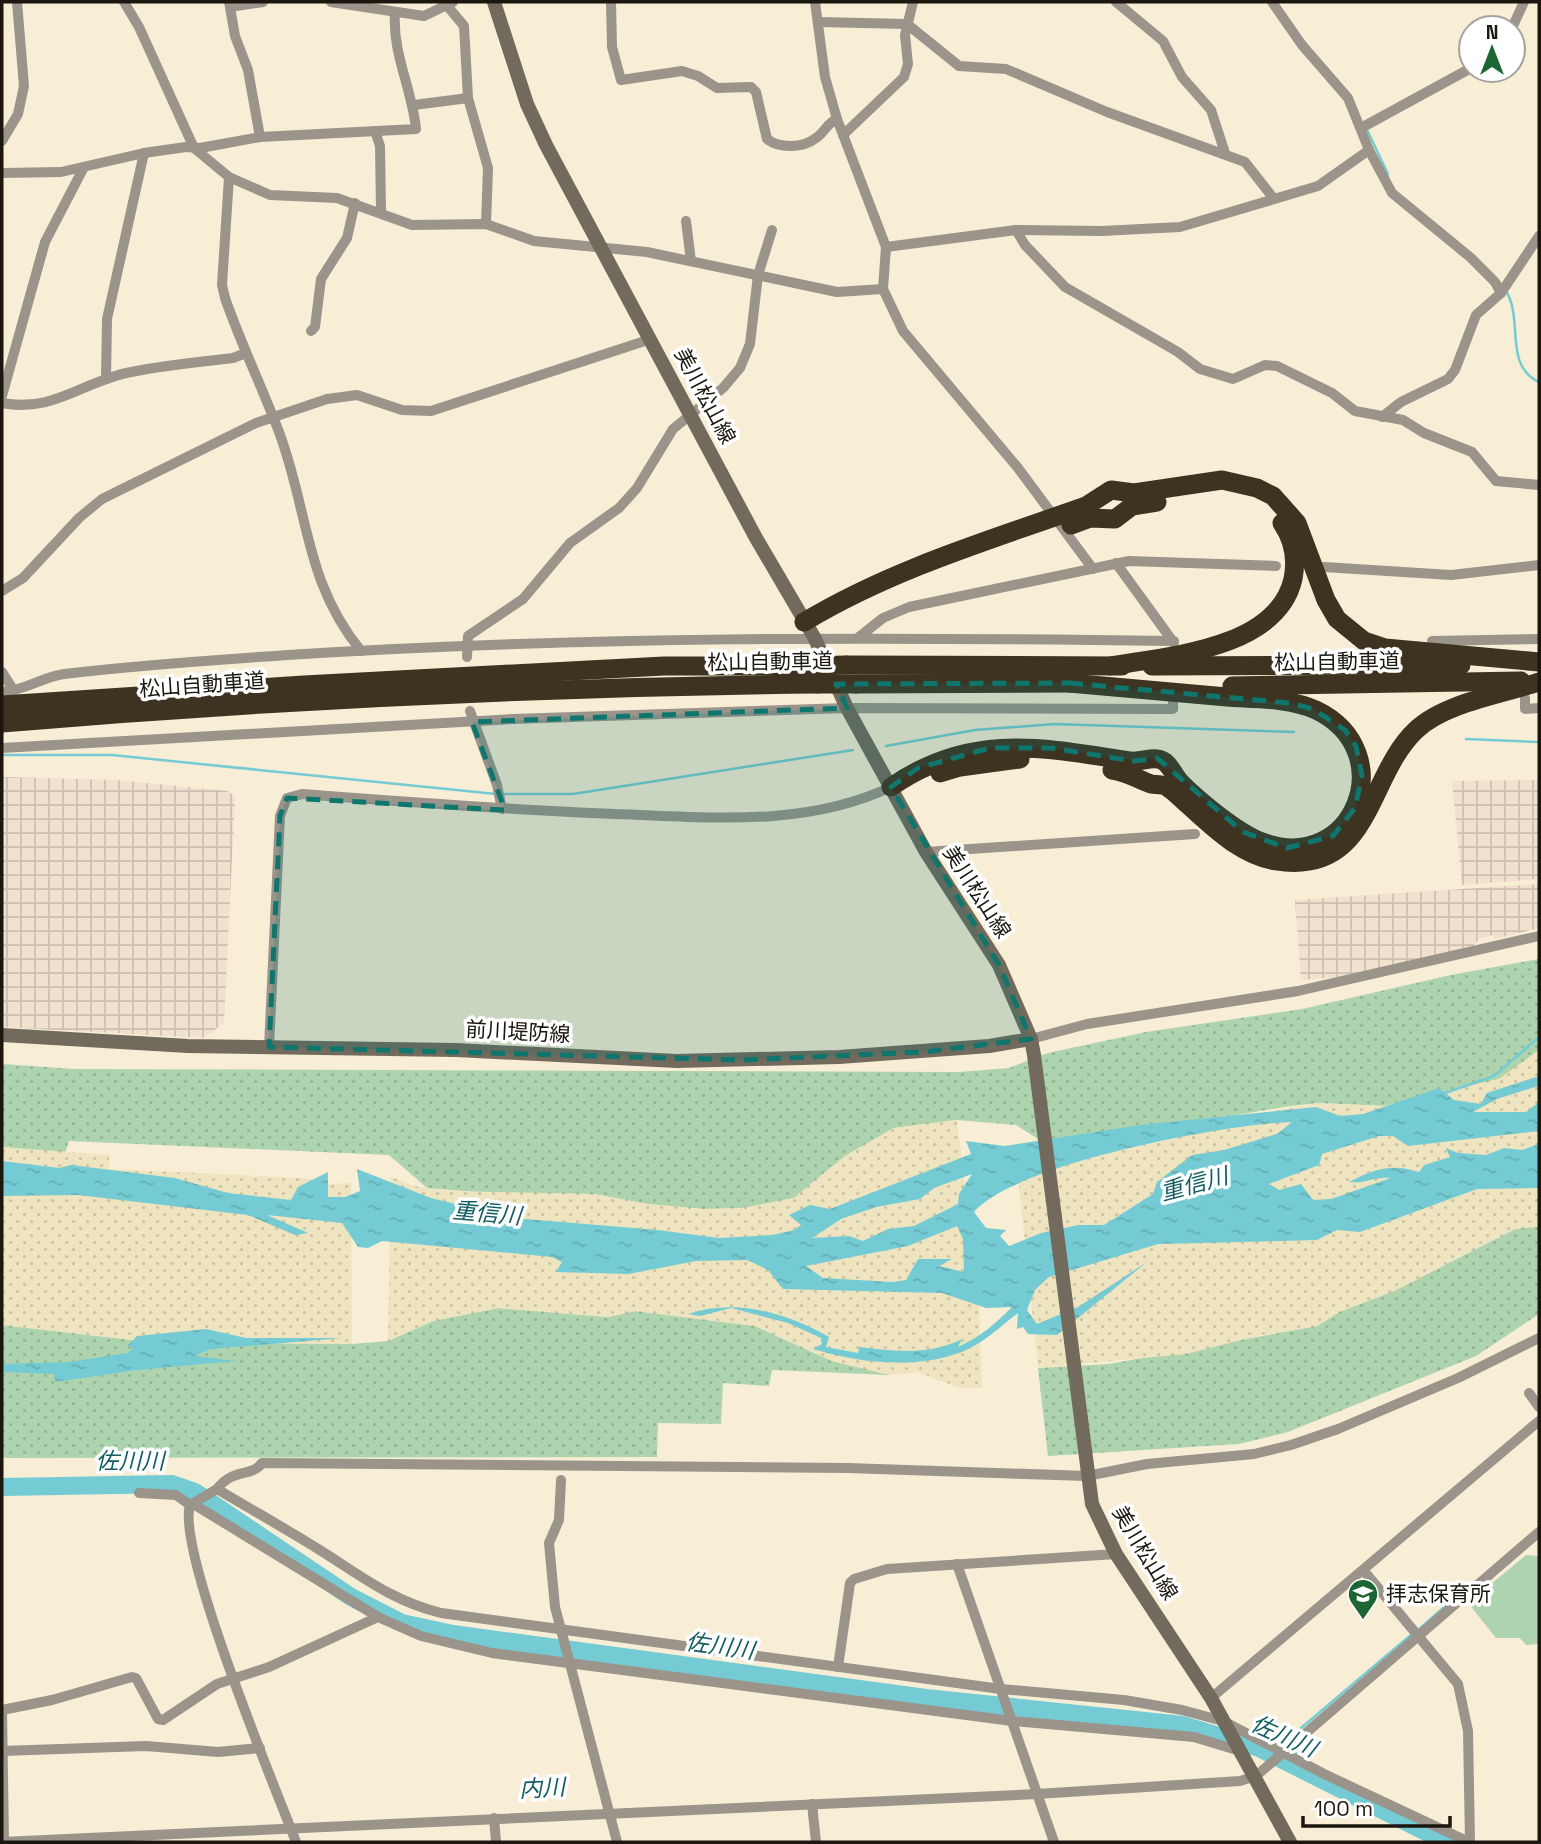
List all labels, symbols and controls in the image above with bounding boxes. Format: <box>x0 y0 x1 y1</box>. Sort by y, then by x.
north arrow <box>1457 14 1527 84</box>
text: N <box>1486 20 1498 45</box>
street label: 美川松山線 <box>669 343 742 448</box>
street label: 松山自動車道 <box>707 647 833 676</box>
street label: 松山自動車道 <box>1274 647 1400 676</box>
street label: 松山自動車道 <box>138 667 266 702</box>
street label: 美川松山線 <box>938 840 1017 943</box>
street label: 前川堤防線 <box>465 1015 571 1048</box>
water label: 重信川 <box>1157 1160 1234 1207</box>
water label: 重信川 <box>451 1195 526 1231</box>
water label: 佐川川 <box>96 1446 168 1476</box>
street label: 美川松山線 <box>1107 1501 1184 1605</box>
school or university icon: 拝志保育所 <box>1346 1577 1380 1621</box>
place label: 拝志保育所 <box>1386 1580 1491 1607</box>
water label: 佐川川 <box>684 1626 759 1666</box>
water label: 佐川川 <box>1246 1708 1324 1765</box>
water label: 内川 <box>518 1772 569 1804</box>
scale bar <box>1303 1784 1450 1828</box>
text: 100 m <box>1314 1795 1373 1822</box>

